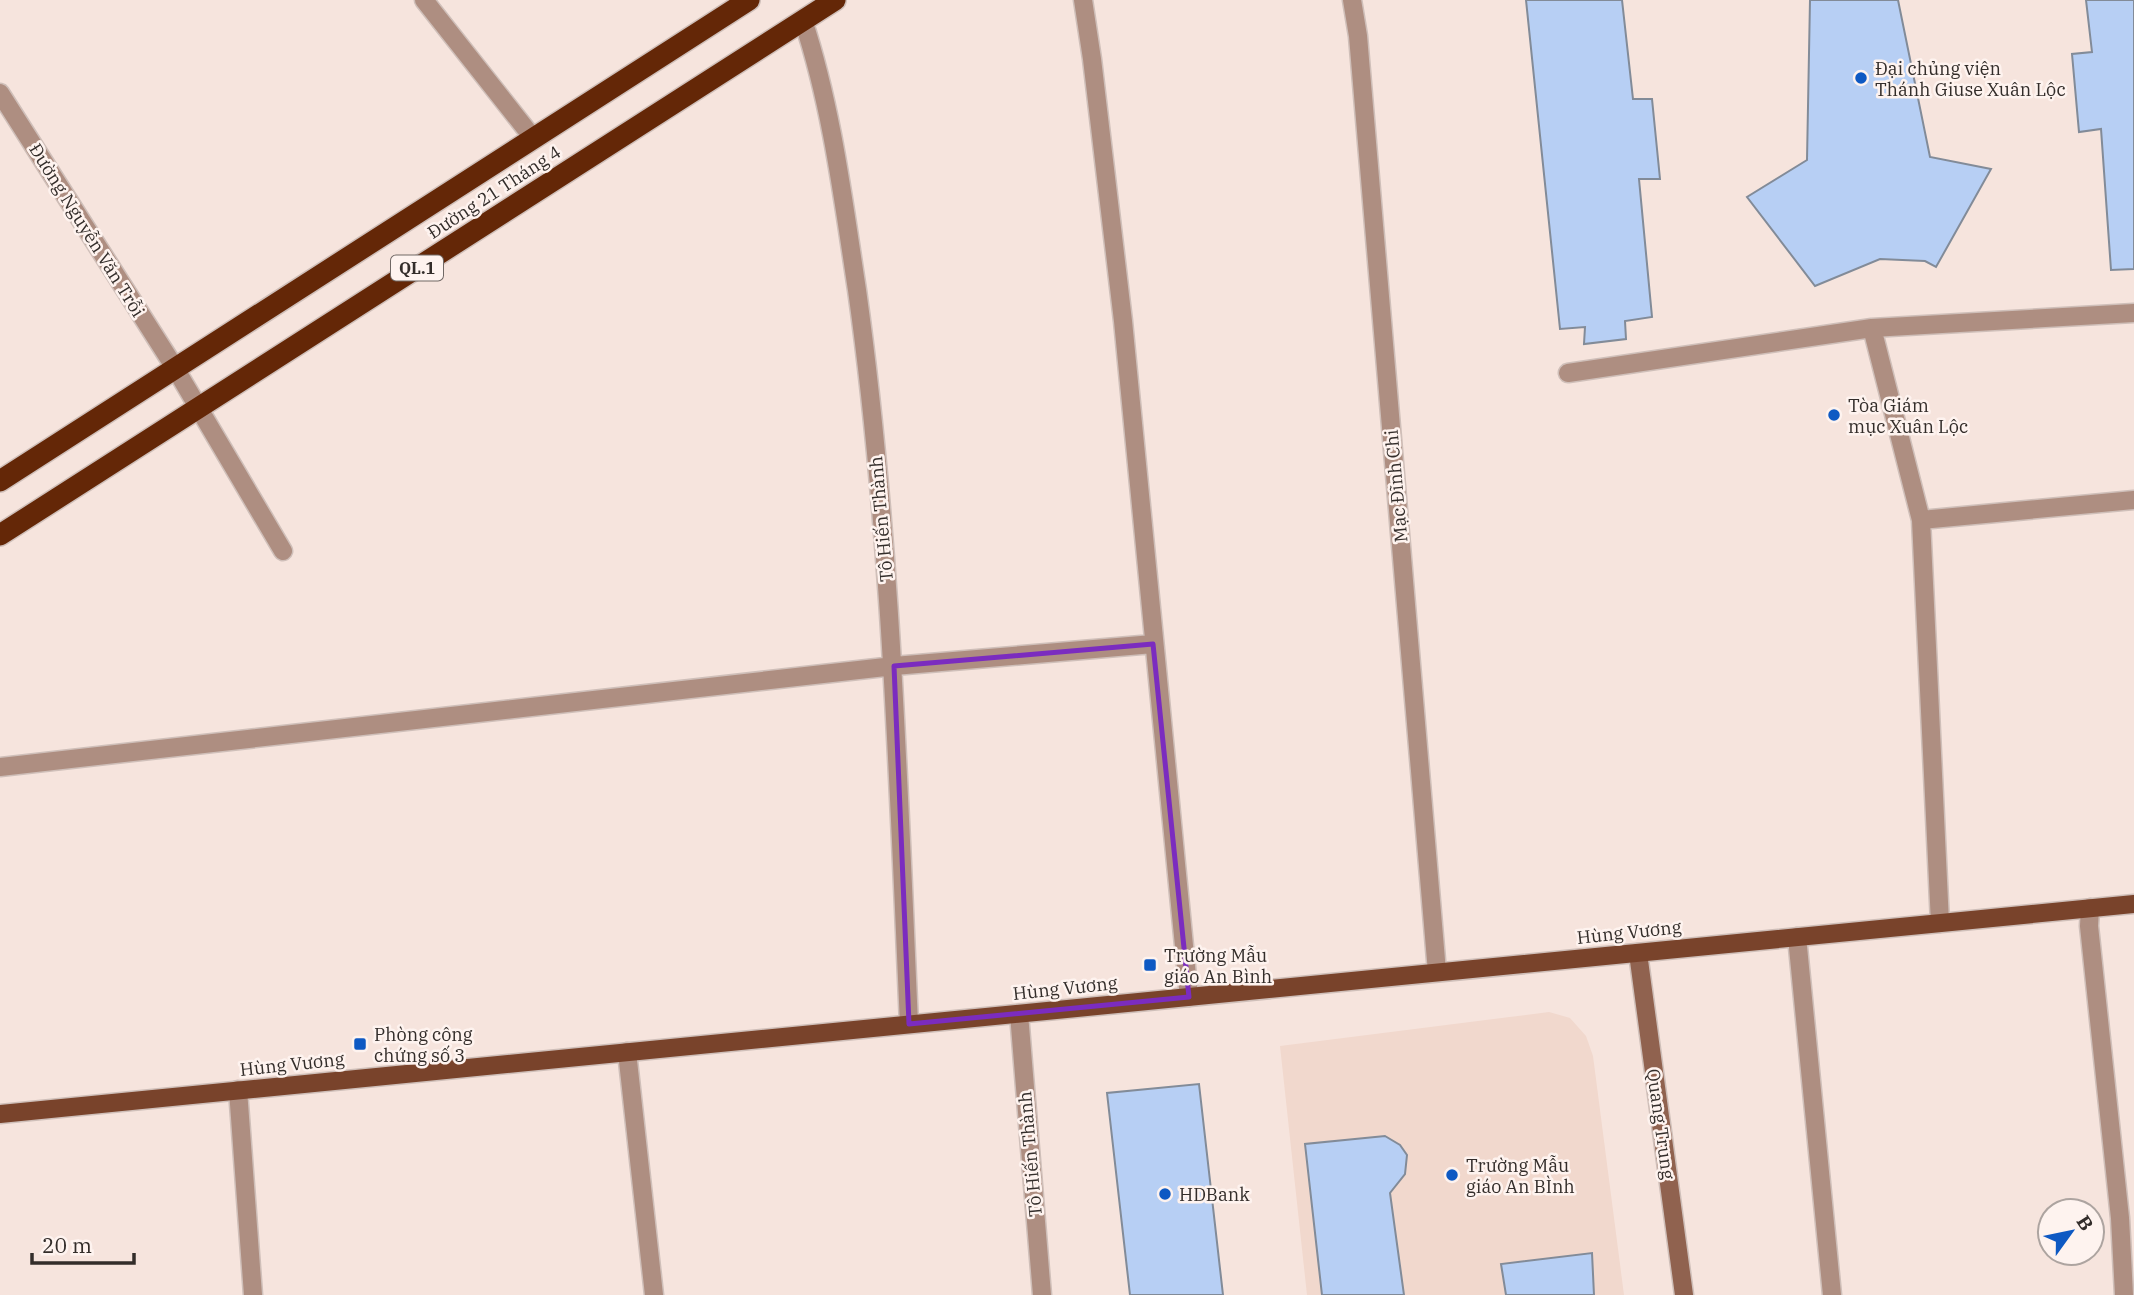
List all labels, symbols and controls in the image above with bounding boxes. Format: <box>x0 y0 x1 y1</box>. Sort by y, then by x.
place label: Đại chủng viện Thánh Giuse Xuân Lộc <box>1875 57 2066 101</box>
marker: Đại chủng viện Thánh Giuse Xuân Lộc <box>1853 70 1869 86</box>
street label: Đường Nguyễn Văn Trỗi <box>24 139 150 321</box>
street label: Đường 21 Tháng 4 <box>423 140 565 244</box>
road number: QL.1 <box>391 256 443 280</box>
place label: Tòa Giám mục Xuân Lộc <box>1848 394 1968 438</box>
marker: Tòa Giám mục Xuân Lộc <box>1826 407 1842 423</box>
street label: Mạc Đĩnh Chi <box>1380 428 1412 543</box>
street label: Tô Hiến Thành <box>864 455 898 583</box>
street label: Hùng Vương <box>1576 915 1683 949</box>
place label: Trường Mẫu giáo An Bình <box>1164 944 1272 988</box>
marker: Trường Mẫu giáo An Bình <box>1142 957 1158 973</box>
street label: Hùng Vương <box>1012 971 1119 1005</box>
place label: Phòng công chứng số 3 <box>374 1023 473 1067</box>
marker: Phòng công chứng số 3 <box>352 1036 368 1052</box>
street label: Hùng Vương <box>239 1047 346 1081</box>
street label: Quang Trung <box>1642 1067 1680 1181</box>
street label: Tô Hiến Thành <box>1013 1090 1047 1218</box>
place label: Trường Mẫu giáo An BÌnh <box>1466 1154 1575 1198</box>
marker: Trường Mẫu giáo An BÌnh <box>1444 1167 1460 1183</box>
place label: HDBank <box>1179 1183 1250 1206</box>
marker: HDBank <box>1157 1186 1173 1202</box>
north arrow <box>2036 1197 2106 1267</box>
text: B <box>2072 1211 2099 1235</box>
scale bar <box>32 1222 133 1266</box>
text: 20 m <box>42 1231 92 1259</box>

